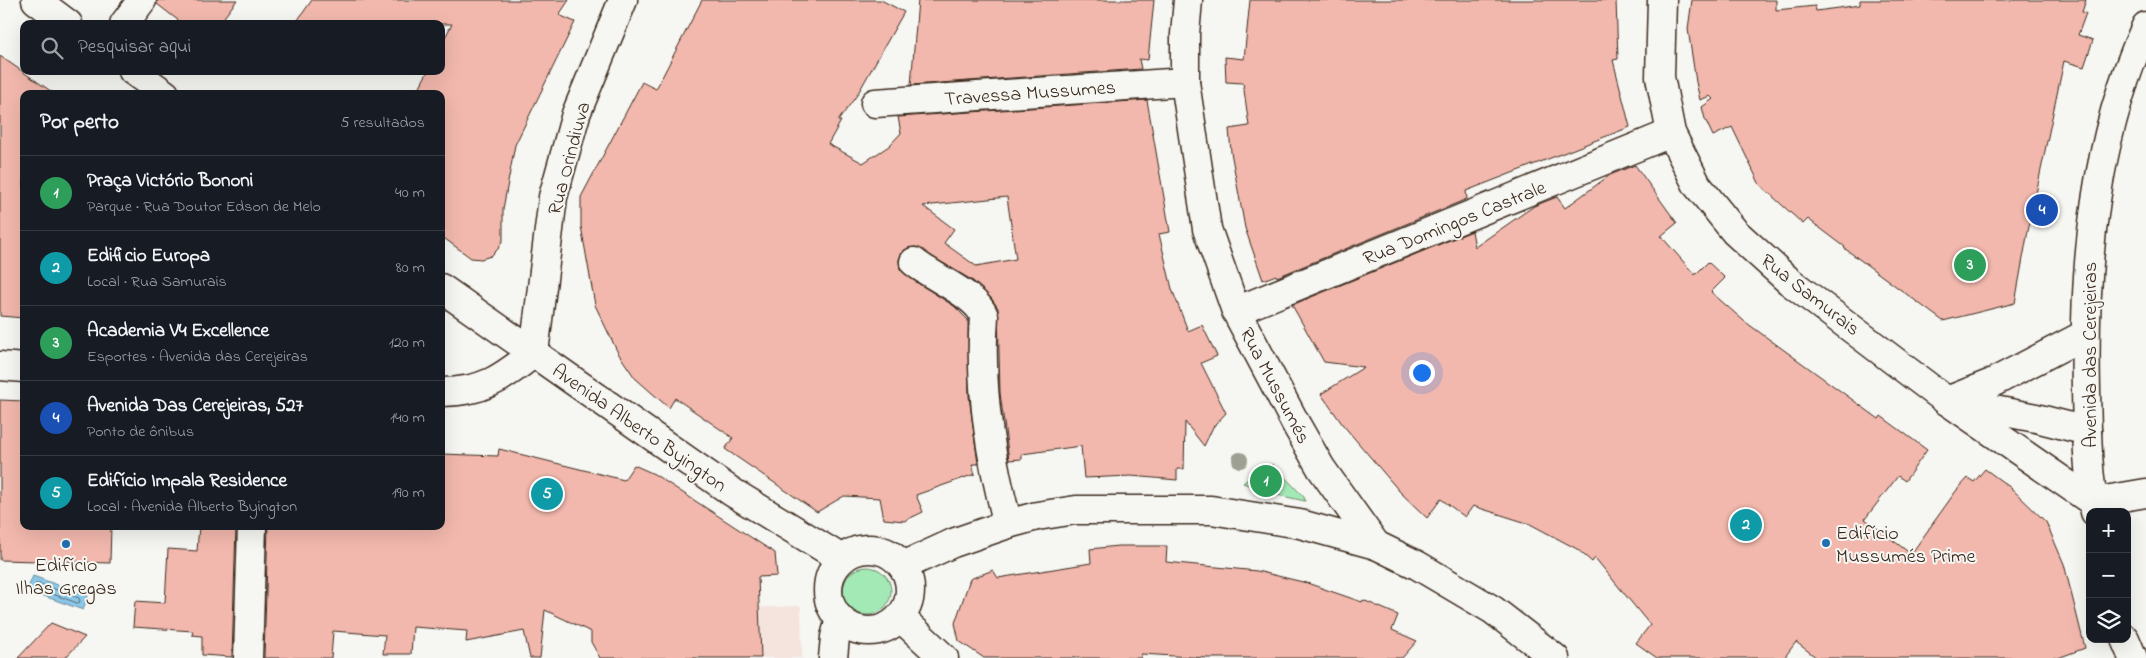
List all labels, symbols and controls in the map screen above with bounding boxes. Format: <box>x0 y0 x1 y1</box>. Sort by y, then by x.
search box <box>20 20 445 75</box>
icon: search <box>38 34 66 62</box>
text: Pesquisar aqui <box>78 34 191 61</box>
street label: Travessa Mussumes <box>943 74 1117 115</box>
street label: Rua Orindiuva <box>541 99 599 218</box>
text: Por perto <box>40 108 119 138</box>
text: 5 resultados <box>340 111 425 135</box>
text: Praça Victório Bononi <box>87 168 253 195</box>
street label: Rua Domingos Castrale <box>1359 174 1551 275</box>
text: 1 <box>53 181 59 205</box>
text: 40 m <box>395 181 425 205</box>
pin: 4 <box>2026 191 2058 229</box>
text: Parque · Rua Doutor Edson de Melo <box>87 195 321 219</box>
text: Edificio Europa <box>87 243 210 270</box>
pin: 3 <box>1954 246 1986 284</box>
street label: Rua Samurais <box>1753 248 1865 344</box>
text: 2 <box>52 256 60 280</box>
text: 80 m <box>396 256 425 280</box>
street label: Avenida das Cerejeiras <box>2077 262 2106 448</box>
text: Local · Rua Samurais <box>87 270 227 294</box>
text: Academia V4 Excellence <box>87 318 269 345</box>
street label: Rua Mussumés <box>1231 323 1317 450</box>
text: 3 <box>53 331 59 355</box>
text: 120 m <box>389 331 425 355</box>
text: Esportes · Avenida das Cerejeiras <box>87 345 308 369</box>
street label: Avenida Alberto Byington <box>545 358 732 501</box>
your location <box>1409 360 1435 386</box>
text: Avenida Das Cerejeiras, 527 <box>87 393 303 420</box>
text: 4 <box>53 406 59 430</box>
text: 140 m <box>390 406 425 430</box>
text: Ponto de ônibus <box>87 420 194 444</box>
pin: 1 <box>1250 462 1282 500</box>
text: Edifício Impala Residence <box>87 468 287 495</box>
pin: 5 <box>531 475 563 513</box>
text: 5 <box>51 481 61 505</box>
text: 190 m <box>392 481 425 505</box>
text: Local · Avenida Alberto Byington <box>87 495 297 519</box>
pin: 2 <box>1730 506 1762 544</box>
map controls <box>2086 508 2131 643</box>
button: + <box>2086 508 2131 553</box>
place label: Edifício Mussumés Prime <box>1836 520 1976 572</box>
marker: Edifício Mussumés Prime <box>1820 537 1832 549</box>
marker: Edifício Ilhas Gregas <box>60 538 72 550</box>
place label: Edifício Ilhas Gregas <box>15 552 117 605</box>
button: − <box>2086 553 2131 598</box>
button: layers <box>2086 598 2131 643</box>

